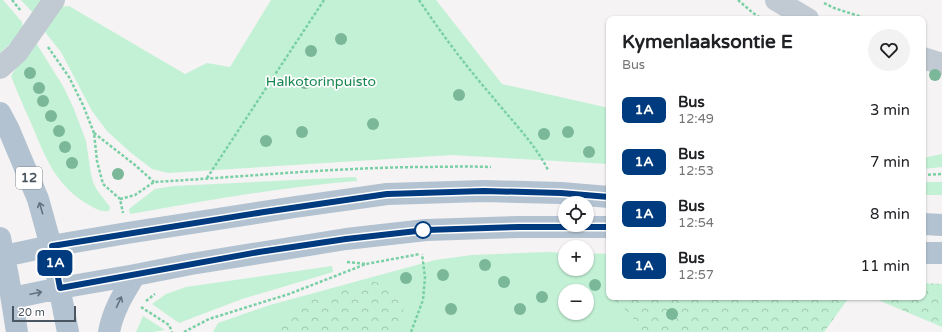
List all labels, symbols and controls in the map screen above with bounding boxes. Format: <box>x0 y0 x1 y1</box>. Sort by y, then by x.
button: heart <box>868 29 910 71</box>
text: Kymenlaaksontie E <box>622 31 793 53</box>
text: Bus <box>622 57 645 73</box>
park label: Halkotorinpuisto <box>266 73 376 90</box>
text: Bus <box>678 93 705 111</box>
text: 1A <box>634 101 654 118</box>
text: 3 min <box>870 101 910 119</box>
text: 12:49 <box>678 111 714 127</box>
text: Bus <box>678 145 705 163</box>
text: 1A <box>634 153 654 170</box>
text: 7 min <box>870 153 910 171</box>
text: 12:53 <box>678 163 714 179</box>
road number: 12 <box>16 167 42 189</box>
map controls <box>558 196 594 320</box>
button: locate <box>558 196 594 232</box>
text: Bus <box>678 197 705 215</box>
one-way arrow <box>37 202 44 215</box>
text: 1A <box>634 205 654 222</box>
text: 8 min <box>870 205 910 223</box>
text: 12:54 <box>678 215 714 231</box>
unlabelled marker <box>414 221 432 239</box>
button: + <box>558 240 594 276</box>
text: Bus <box>678 249 705 267</box>
line badge: 1A <box>37 250 73 276</box>
text: 1A <box>45 254 65 271</box>
text: 1A <box>634 257 654 274</box>
text: 11 min <box>861 257 910 275</box>
text: 12:57 <box>678 267 714 283</box>
button: − <box>558 284 594 320</box>
one-way arrow <box>29 288 42 296</box>
one-way arrow <box>116 296 123 308</box>
scale bar <box>12 304 76 323</box>
text: 20 m <box>18 306 45 319</box>

